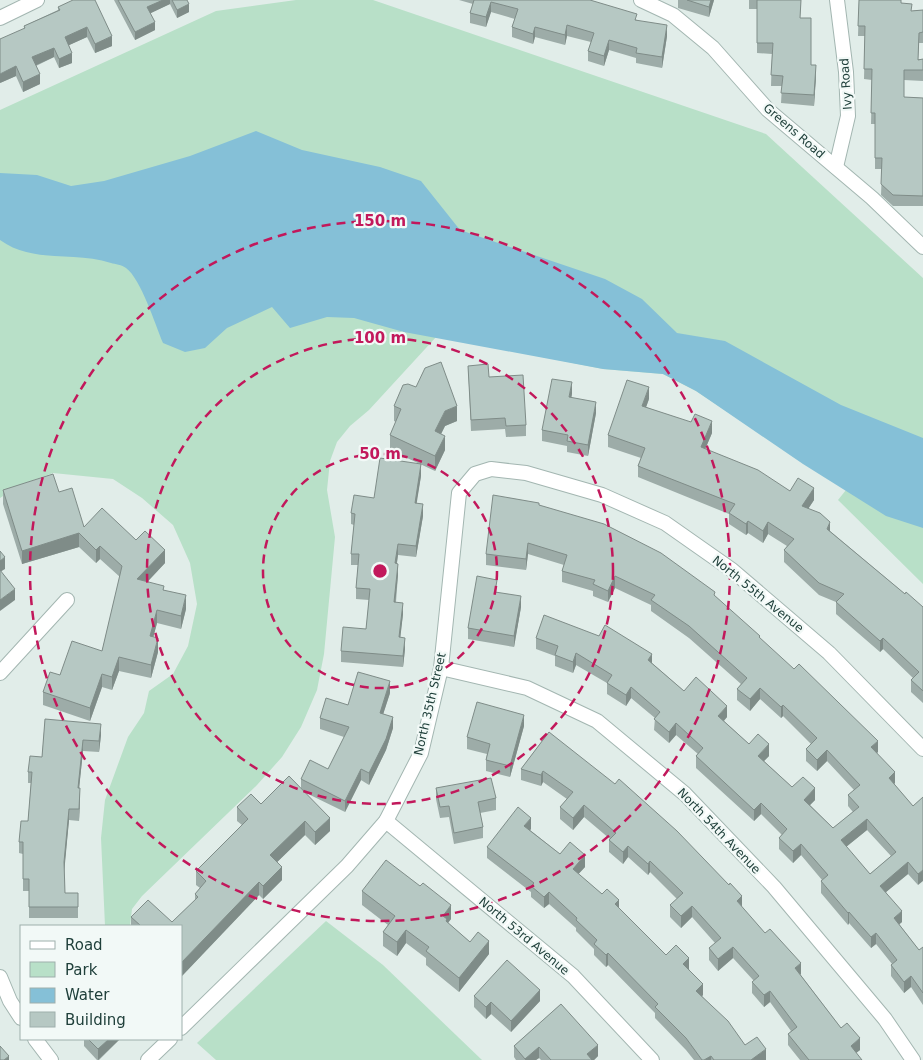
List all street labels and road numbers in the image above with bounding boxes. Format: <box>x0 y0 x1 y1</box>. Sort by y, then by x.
street label: Ivy Road <box>837 58 855 110</box>
street label: Greens Road <box>761 101 827 161</box>
street label: North 55th Avenue <box>710 553 806 635</box>
street label: North 35th Street <box>411 651 449 757</box>
street label: North 54th Avenue <box>675 785 763 877</box>
street label: North 53rd Avenue <box>476 894 572 978</box>

